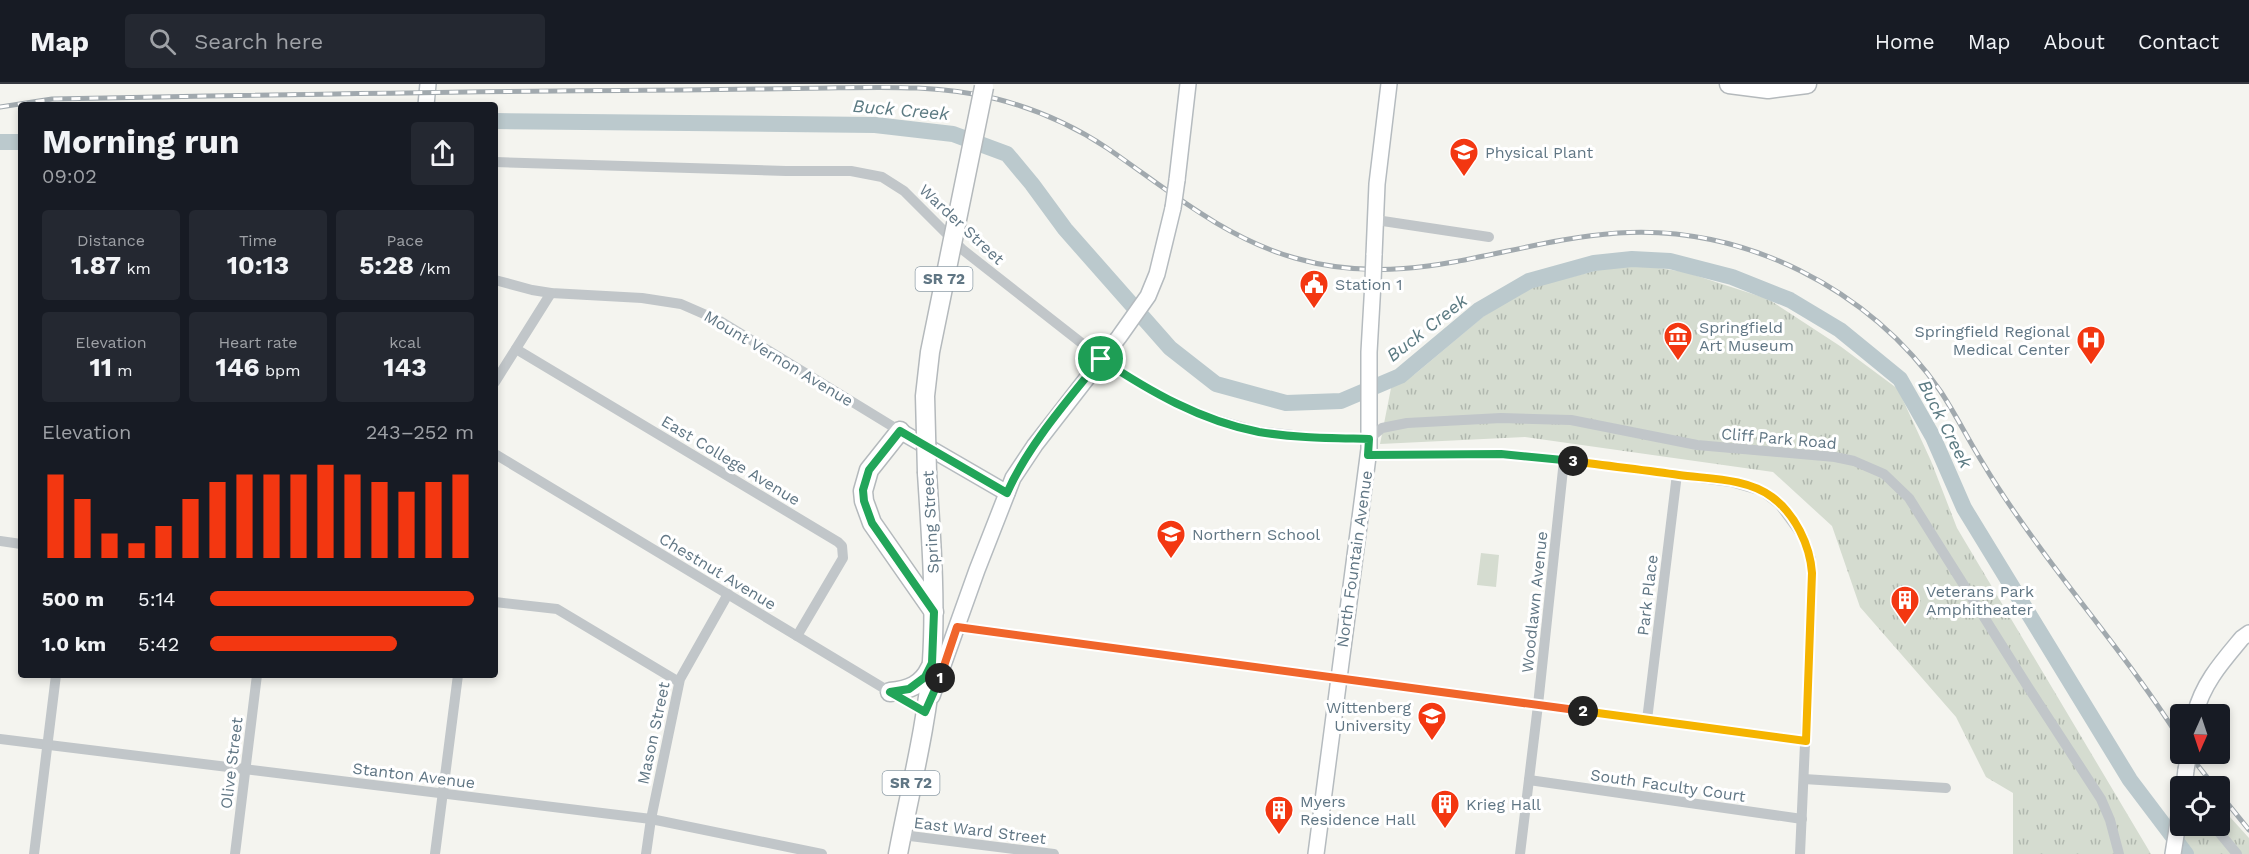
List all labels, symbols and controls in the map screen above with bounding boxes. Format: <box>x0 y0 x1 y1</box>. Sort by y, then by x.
search box <box>125 14 545 68</box>
text: Map <box>30 25 89 58</box>
icon: search <box>146 25 179 58</box>
text: Search here <box>194 29 323 54</box>
text: Home <box>1875 29 1935 54</box>
text: Map <box>1968 29 2011 54</box>
text: About <box>2044 29 2105 54</box>
text: Contact <box>2138 29 2219 54</box>
water label: Buck Creek <box>852 95 951 124</box>
text: Morning run <box>42 122 239 161</box>
button: share <box>411 122 474 185</box>
school or university icon: Physical Plant <box>1448 136 1480 178</box>
place label: Physical Plant <box>1485 143 1593 162</box>
text: 09:02 <box>42 164 97 188</box>
street label: Warder Street <box>915 180 1008 269</box>
text: Distance <box>77 231 145 250</box>
text: Time <box>239 231 277 250</box>
text: Pace <box>386 231 424 250</box>
text: 1.87 <box>71 250 121 280</box>
text: 10:13 <box>227 250 289 280</box>
text: 5:28 <box>359 250 414 280</box>
text: km <box>121 259 151 278</box>
text: /km <box>414 259 451 278</box>
road number: SR 72 <box>916 267 972 291</box>
public building icon: Station 1 <box>1298 268 1330 310</box>
place label: Station 1 <box>1335 275 1403 294</box>
water label: Buck Creek <box>1382 289 1472 366</box>
street label: Mount Vernon Avenue <box>701 306 857 411</box>
place label: Springfield Art Museum <box>1699 318 1794 355</box>
museum icon: Springfield Art Museum <box>1662 320 1694 362</box>
place label: Springfield Regional Medical Center <box>1915 322 2070 359</box>
hospital icon: Springfield Regional Medical Center <box>2075 324 2107 366</box>
text: Elevation <box>75 333 147 352</box>
text: Heart rate <box>218 333 298 352</box>
text: kcal <box>389 333 421 352</box>
pin <box>1075 333 1126 384</box>
icon: arrive <box>1084 342 1117 375</box>
text: 11 <box>89 352 112 382</box>
text: 146 <box>216 352 260 382</box>
text: 143 <box>383 352 427 382</box>
text: m <box>112 361 133 380</box>
text: bpm <box>260 361 300 380</box>
water label: Buck Creek <box>1914 376 1977 473</box>
street label: East College Avenue <box>658 411 804 509</box>
text: Elevation <box>42 420 131 444</box>
text: 243–252 m <box>366 420 474 444</box>
street label: Cliff Park Road <box>1720 424 1838 453</box>
pin: 3 <box>1558 446 1588 476</box>
text: 3 <box>1568 451 1578 470</box>
street label: North Fountain Avenue <box>1333 469 1376 649</box>
street label: Spring Street <box>918 470 943 574</box>
school or university icon: Northern School <box>1155 518 1187 560</box>
place label: Northern School <box>1192 525 1320 544</box>
street label: Chestnut Avenue <box>656 529 780 614</box>
street label: Woodlawn Avenue <box>1518 530 1551 674</box>
street label: Park Place <box>1633 553 1662 637</box>
place label: Veterans Park Amphitheater <box>1926 582 2034 619</box>
building icon: Veterans Park Amphitheater <box>1889 584 1921 626</box>
text: 500 m <box>42 587 104 611</box>
text: 5:14 <box>138 587 176 611</box>
text: 1.0 km <box>42 632 106 656</box>
text: 5:42 <box>138 632 179 656</box>
pin: 1 <box>925 663 955 693</box>
text: 1 <box>937 668 943 687</box>
street label: Mason Street <box>633 680 674 786</box>
pin: 2 <box>1568 696 1598 726</box>
place label: Wittenberg University <box>1326 698 1412 735</box>
school or university icon: Wittenberg University <box>1416 700 1448 742</box>
text: 2 <box>1578 701 1588 720</box>
north arrow <box>2170 704 2230 764</box>
map controls <box>2170 704 2230 836</box>
street label: Olive Street <box>216 716 247 810</box>
street label: Stanton Avenue <box>352 759 476 792</box>
street label: South Faculty Court <box>1589 765 1747 806</box>
road number: SR 72 <box>882 771 940 795</box>
button: locate <box>2170 776 2230 836</box>
building icon: Krieg Hall <box>1429 788 1461 830</box>
place label: Myers Residence Hall <box>1300 792 1416 829</box>
building icon: Myers Residence Hall <box>1263 794 1295 836</box>
place label: Krieg Hall <box>1466 795 1541 814</box>
street label: East Ward Street <box>913 813 1047 848</box>

